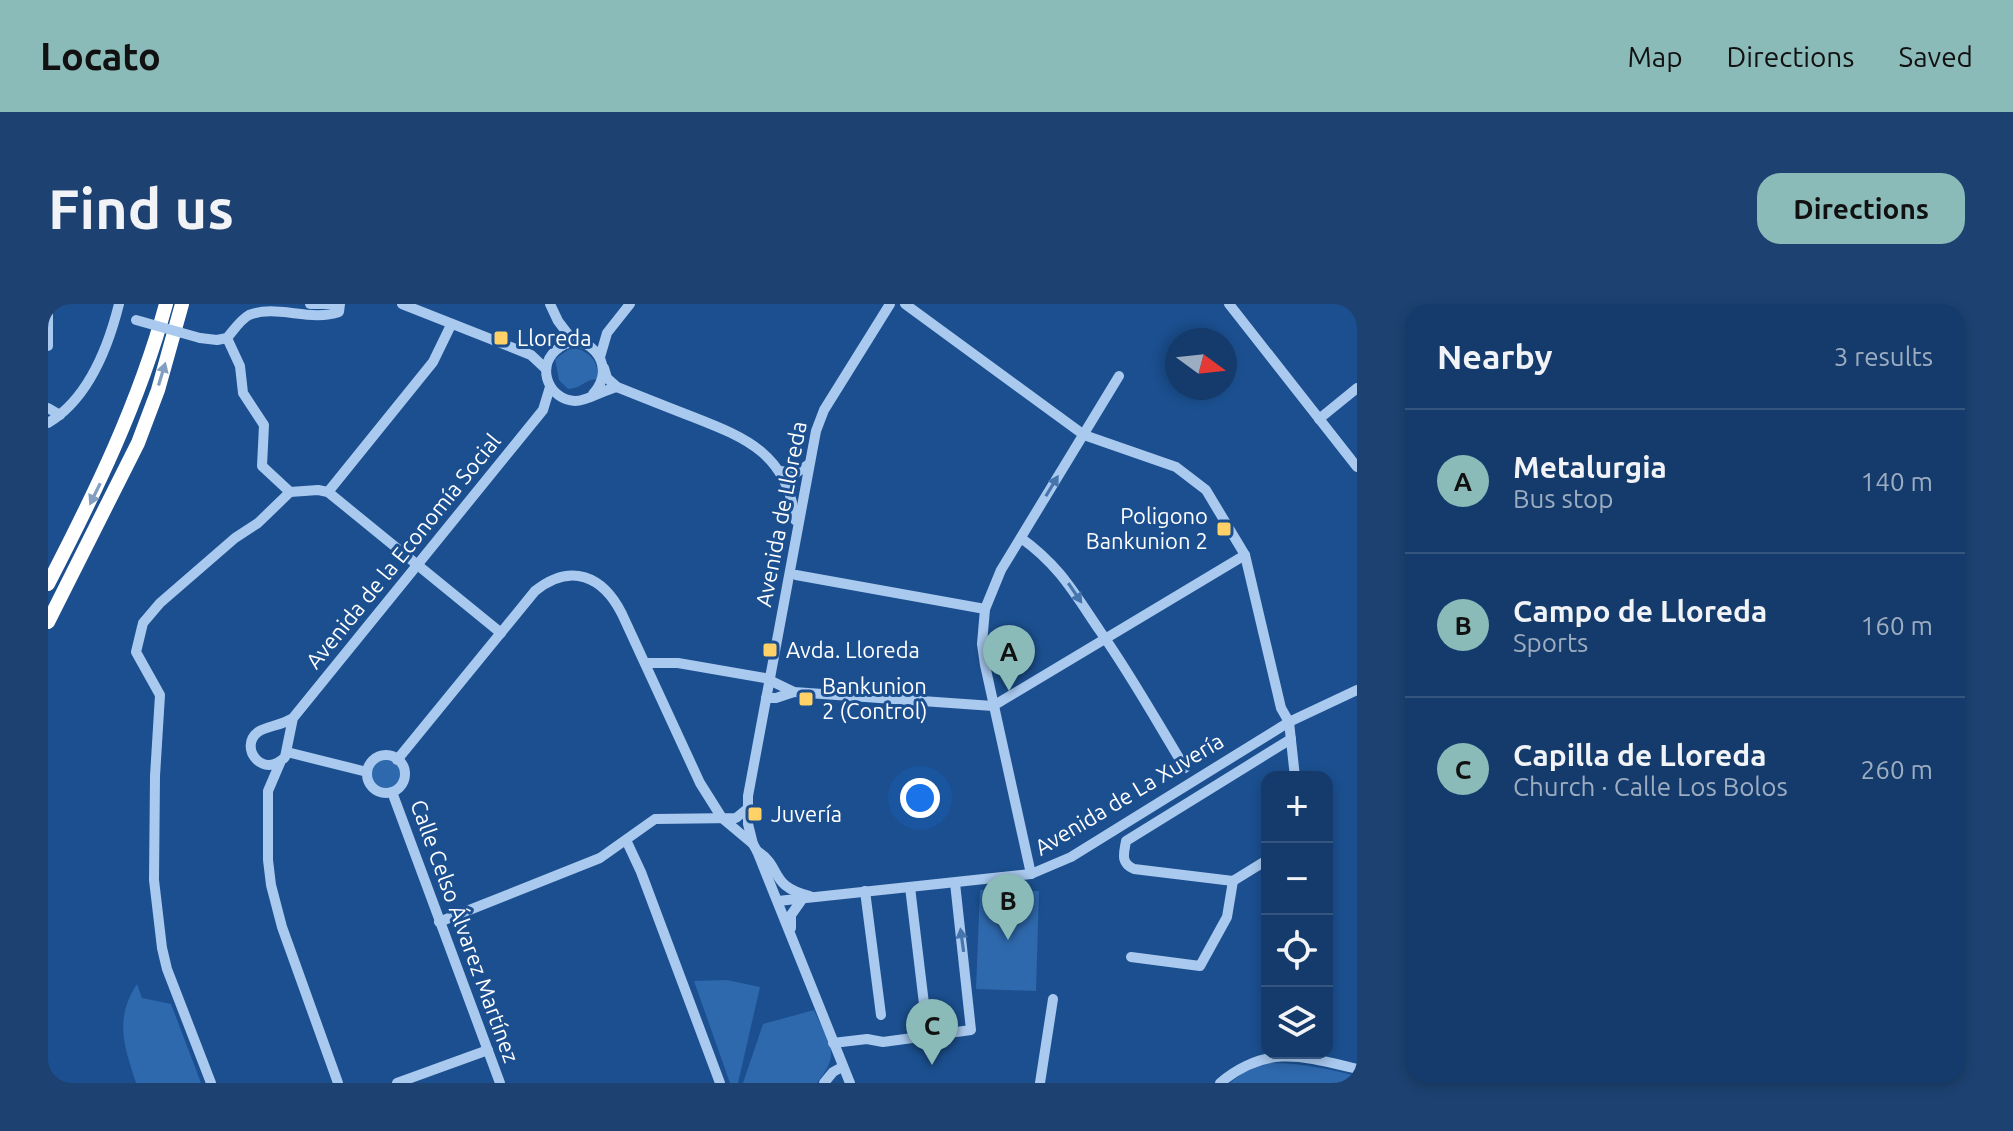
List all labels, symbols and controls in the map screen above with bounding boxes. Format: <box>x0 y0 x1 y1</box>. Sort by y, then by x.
text: Locato <box>40 35 161 77</box>
text: Map <box>1627 41 1683 72</box>
text: Directions <box>1727 41 1854 72</box>
text: Saved <box>1898 41 1973 72</box>
button: Directions <box>1757 173 1965 244</box>
text: Find us <box>48 177 234 240</box>
place label: Lloreda <box>517 325 591 350</box>
north arrow <box>1165 328 1237 400</box>
marker: Lloreda <box>492 329 510 347</box>
text: Nearby <box>1437 337 1552 375</box>
text: 3 results <box>1834 342 1933 371</box>
one-way arrow <box>157 362 169 386</box>
street label: Avenida de Lloreda <box>750 419 811 609</box>
street label: Avenida de la Economía Social <box>300 428 505 673</box>
text: Metalurgia <box>1513 450 1667 484</box>
text: A <box>1454 467 1472 496</box>
text: 140 m <box>1861 467 1933 496</box>
one-way arrow <box>1045 475 1059 497</box>
one-way arrow <box>88 482 101 505</box>
text: Bus stop <box>1513 484 1613 513</box>
place label: Poligono Bankunion 2 <box>1086 503 1208 553</box>
marker: Poligono Bankunion 2 <box>1215 520 1233 538</box>
one-way arrow <box>1067 582 1082 603</box>
text: Campo de Lloreda <box>1513 594 1767 628</box>
text: B <box>1454 611 1472 640</box>
text: 160 m <box>1861 611 1933 640</box>
pin: A <box>983 625 1035 691</box>
text: Sports <box>1513 628 1588 657</box>
place label: Avda. Lloreda <box>786 637 920 662</box>
marker: Avda. Lloreda <box>761 641 779 659</box>
place label: Bankunion 2 (Control) <box>822 673 927 724</box>
marker: Bankunion 2 (Control) <box>797 690 815 708</box>
street label: Avenida de La Xuvería <box>1030 727 1228 860</box>
text: Capilla de Lloreda <box>1513 738 1767 772</box>
text: C <box>1455 755 1471 784</box>
text: 260 m <box>1861 755 1933 784</box>
map controls <box>1261 771 1333 1059</box>
button: + <box>1261 771 1333 843</box>
text: Church · Calle Los Bolos <box>1513 772 1788 801</box>
your location <box>900 778 940 818</box>
street label: Calle Celso Álvarez Martínez <box>406 796 526 1066</box>
place label: Juvería <box>771 801 842 826</box>
marker: Juvería <box>746 805 764 823</box>
button: − <box>1261 843 1333 915</box>
pin: B <box>982 874 1034 940</box>
button: locate <box>1261 915 1333 987</box>
one-way arrow <box>955 927 968 952</box>
button: layers <box>1261 987 1333 1059</box>
pin: C <box>906 999 958 1065</box>

